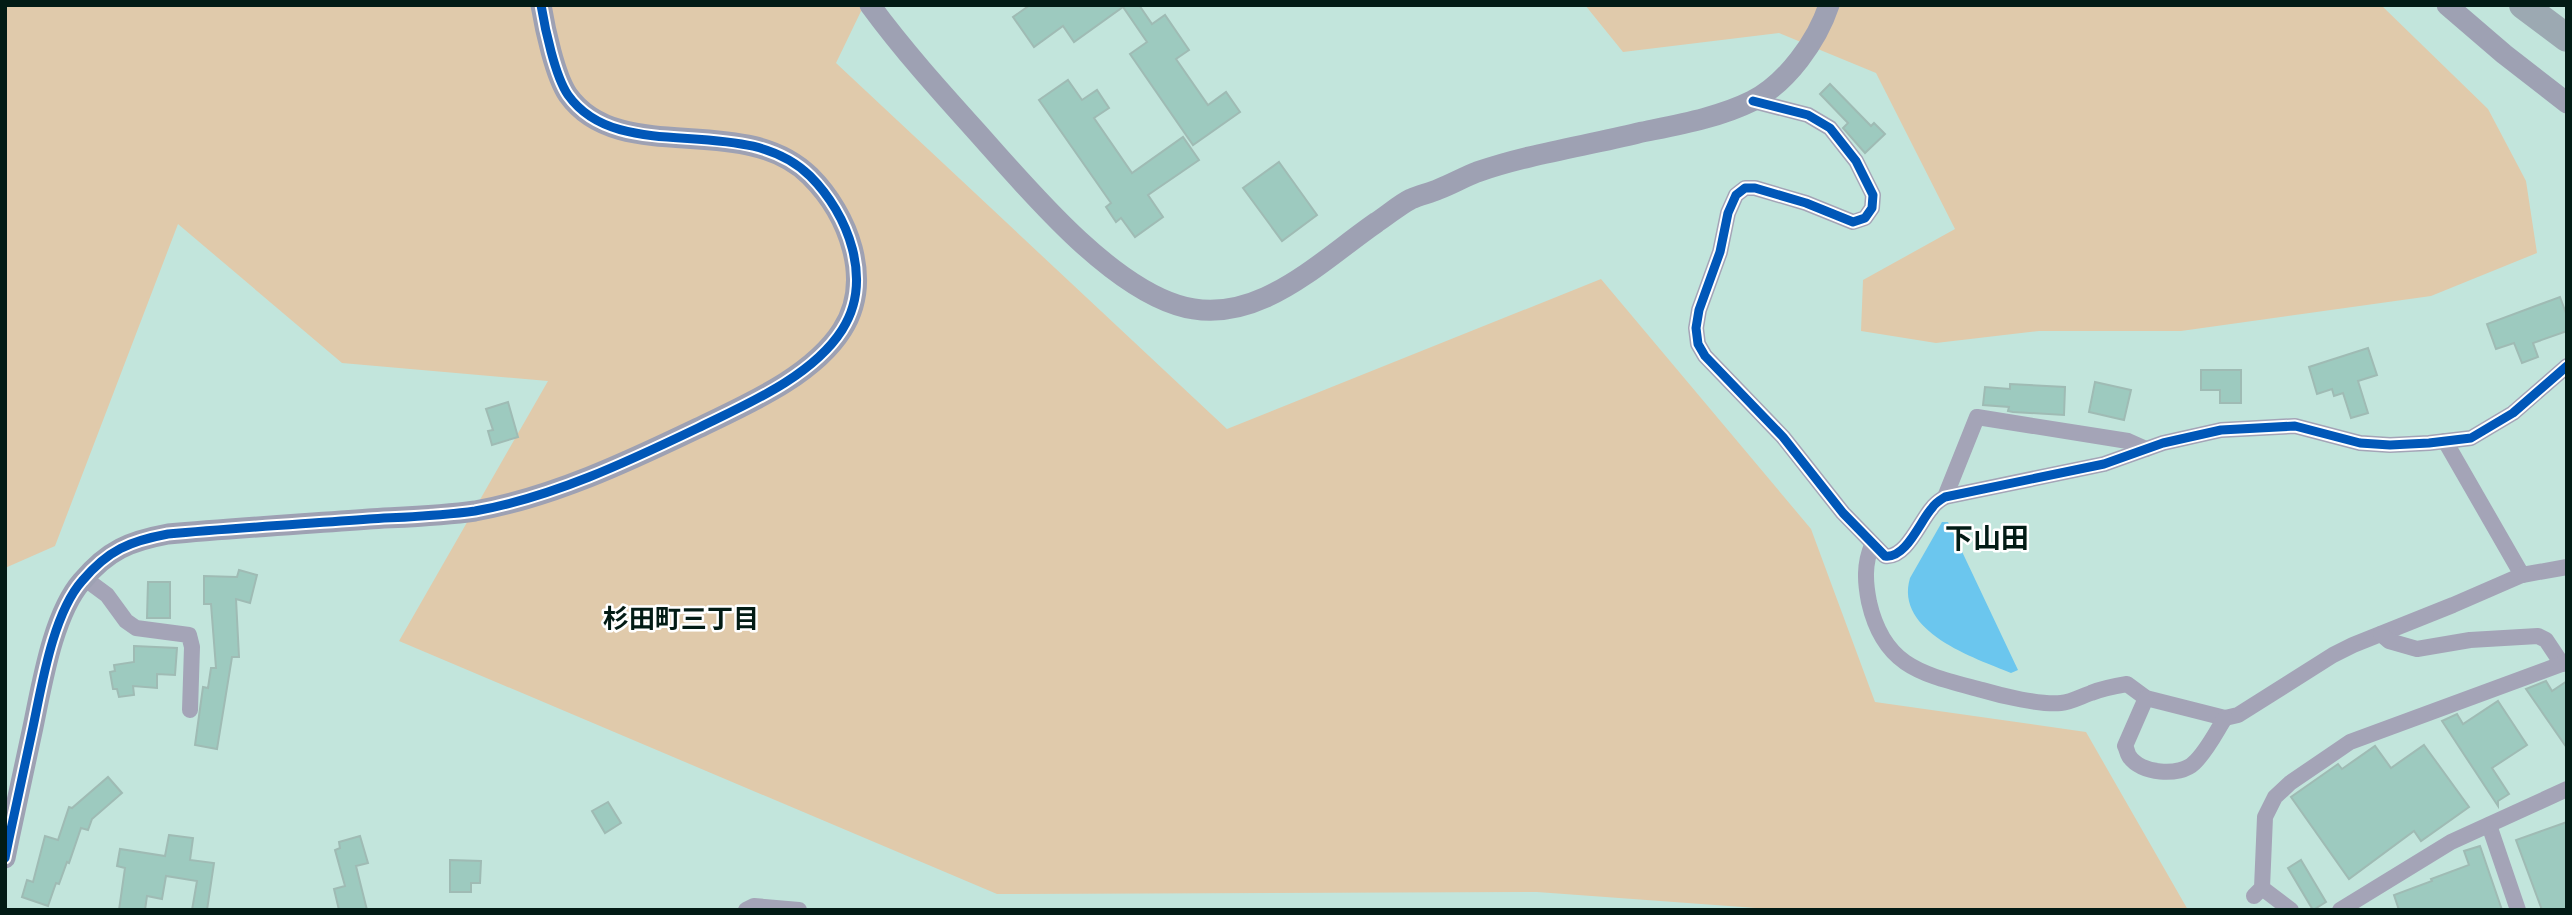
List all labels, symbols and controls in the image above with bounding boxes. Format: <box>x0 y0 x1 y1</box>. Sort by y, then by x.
district label: 下山田 <box>1945 520 2029 554</box>
district label: 杉田町三丁目 <box>603 602 759 633</box>

